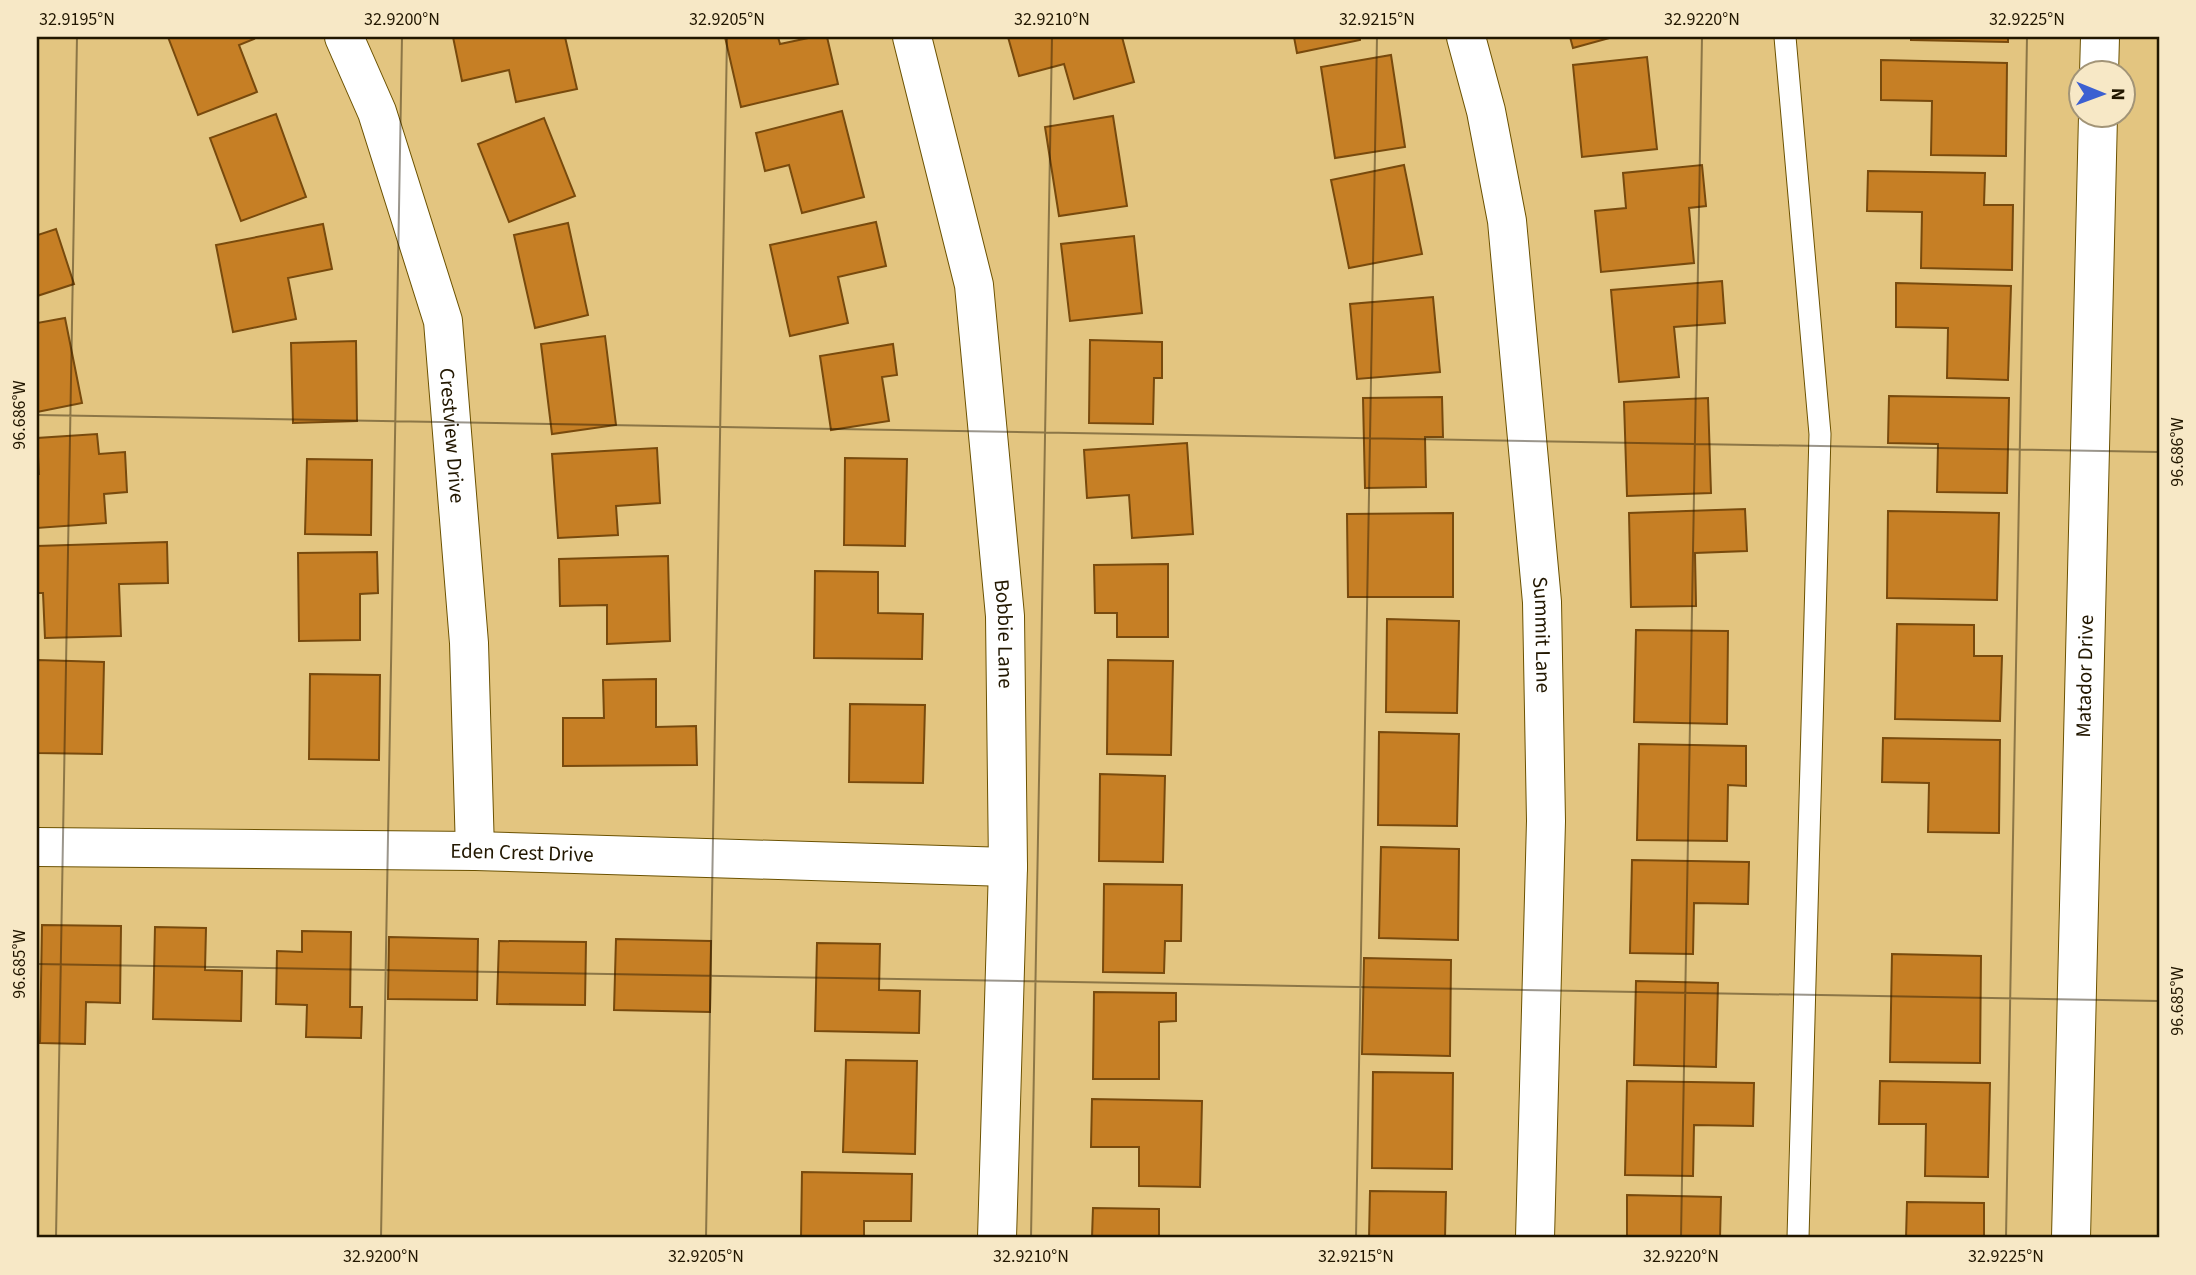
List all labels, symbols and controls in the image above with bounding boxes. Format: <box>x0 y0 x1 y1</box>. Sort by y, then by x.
text: 32.9195°N <box>39 7 115 32</box>
text: 32.9200°N <box>364 7 440 32</box>
text: 32.9205°N <box>689 7 765 32</box>
text: 32.9210°N <box>1014 7 1090 32</box>
text: 32.9215°N <box>1339 7 1415 32</box>
text: 32.9220°N <box>1664 7 1740 32</box>
text: 32.9225°N <box>1989 7 2065 32</box>
north arrow <box>2066 60 2136 130</box>
text: N <box>2104 88 2131 101</box>
street label: Crestview Drive <box>432 367 473 504</box>
text: 96.686°W <box>7 380 32 450</box>
text: 96.686°W <box>2165 417 2190 487</box>
street label: Summit Lane <box>1525 575 1559 693</box>
street label: Bobbie Lane <box>987 578 1021 689</box>
street label: Matador Drive <box>2068 614 2101 738</box>
street label: Eden Crest Drive <box>450 836 594 870</box>
text: 96.685°W <box>7 929 32 999</box>
text: 96.685°W <box>2165 966 2190 1036</box>
text: 32.9200°N <box>343 1244 419 1269</box>
text: 32.9205°N <box>668 1244 744 1269</box>
text: 32.9210°N <box>993 1244 1069 1269</box>
text: 32.9215°N <box>1318 1244 1394 1269</box>
text: 32.9220°N <box>1643 1244 1719 1269</box>
text: 32.9225°N <box>1968 1244 2044 1269</box>

